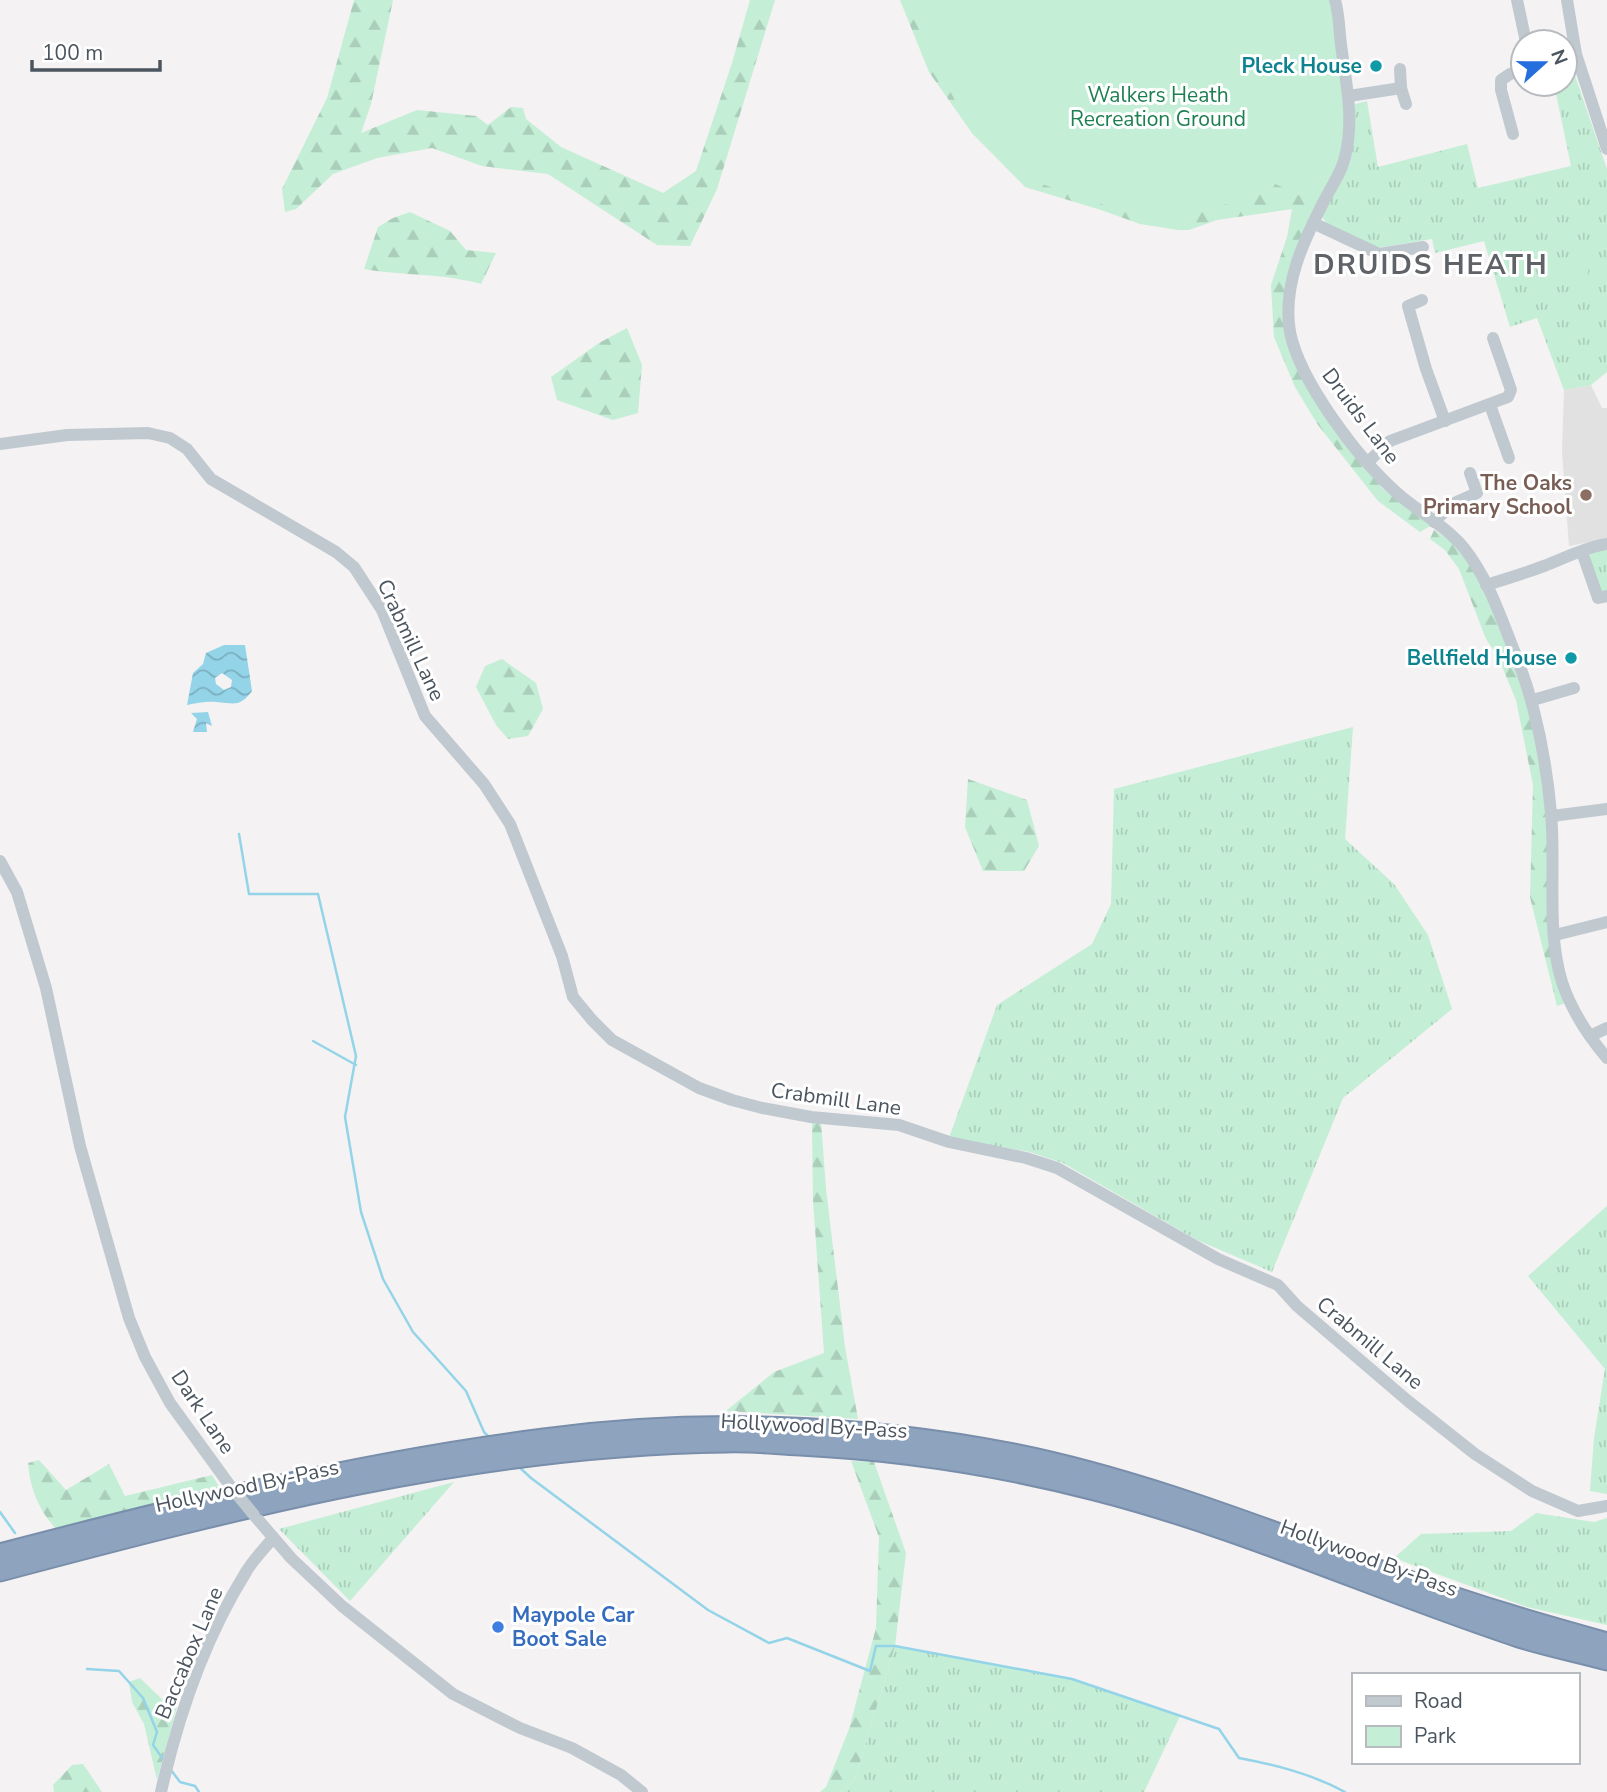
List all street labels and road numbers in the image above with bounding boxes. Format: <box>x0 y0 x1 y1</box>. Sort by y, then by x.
street label: Druids Lane <box>1316 362 1406 470</box>
street label: Crabmill Lane <box>371 575 451 705</box>
street label: Crabmill Lane <box>769 1076 903 1122</box>
street label: Crabmill Lane <box>1311 1290 1429 1396</box>
street label: Dark Lane <box>165 1364 241 1460</box>
street label: Hollywood By-Pass <box>720 1407 908 1445</box>
street label: Hollywood By-Pass <box>153 1453 341 1519</box>
street label: Hollywood By-Pass <box>1276 1513 1462 1603</box>
street label: Baccabox Lane <box>148 1582 230 1724</box>

